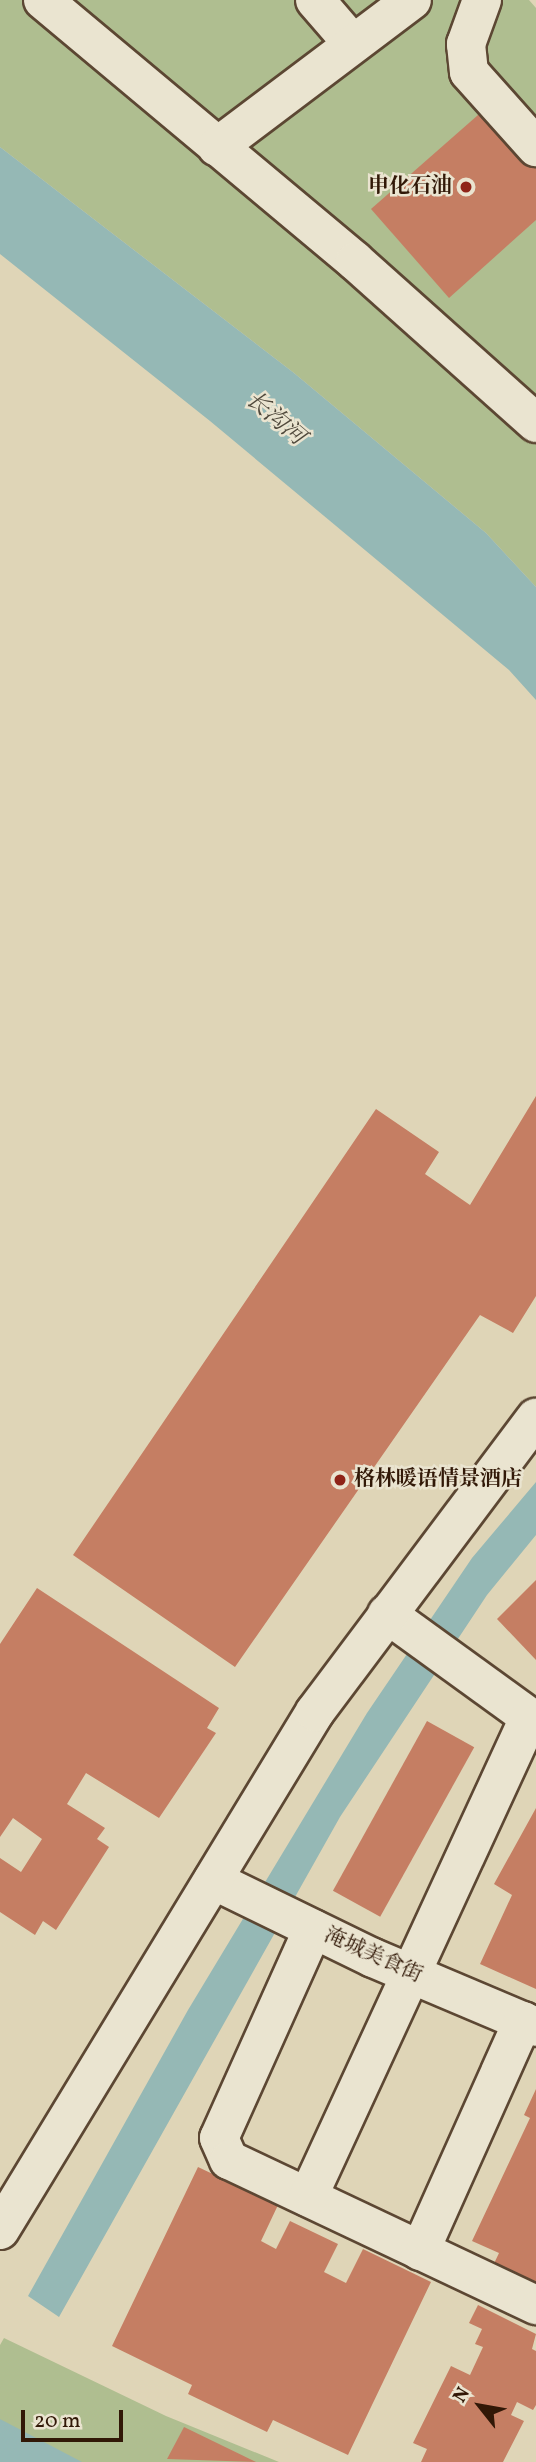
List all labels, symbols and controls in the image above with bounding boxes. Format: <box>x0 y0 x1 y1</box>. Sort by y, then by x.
place label: 申化石油 <box>368 174 452 200</box>
marker: 申化石油 <box>458 179 474 195</box>
water label: 长沟河 <box>240 386 310 452</box>
place label: 格林暖语情景酒店 <box>354 1467 522 1493</box>
marker: 格林暖语情景酒店 <box>332 1472 348 1488</box>
street label: 淹城美食街 <box>320 1923 426 1989</box>
north arrow <box>445 2371 515 2441</box>
text: N <box>447 2383 477 2408</box>
scale bar <box>24 2396 126 2440</box>
text: 20 m <box>34 2407 80 2436</box>

